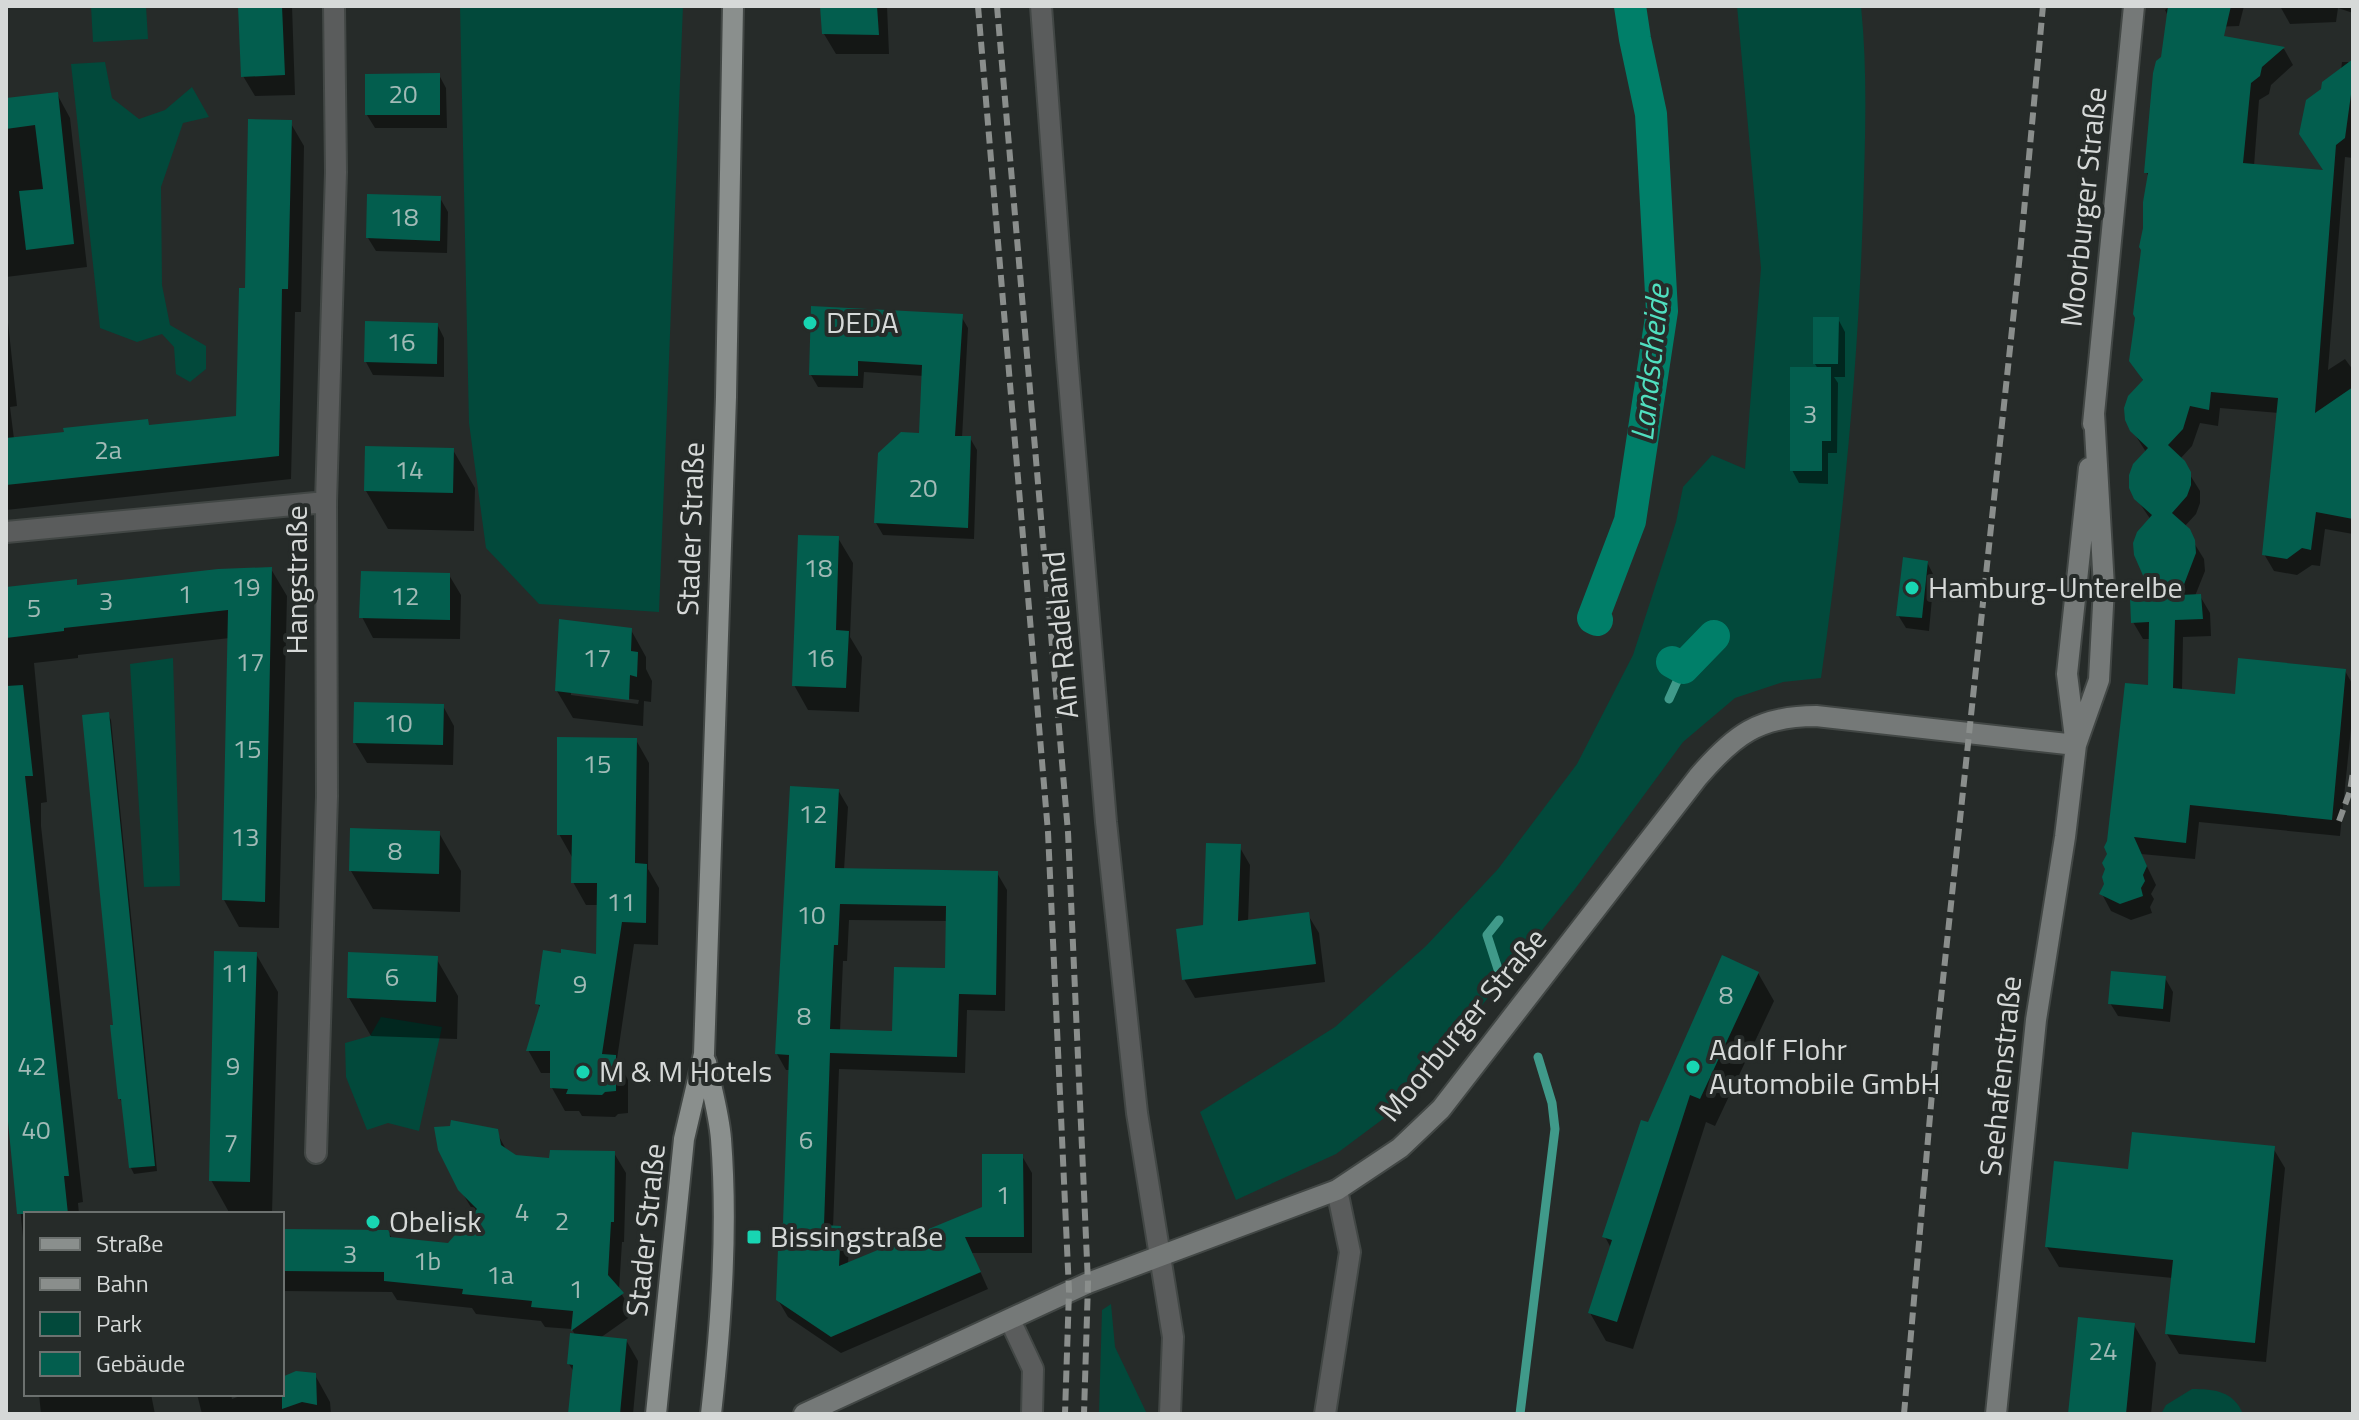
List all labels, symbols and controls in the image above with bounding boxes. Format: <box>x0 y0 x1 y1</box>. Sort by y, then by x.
house number: 20 <box>388 74 418 113</box>
street label: Moorburger Straße <box>2048 85 2118 329</box>
house number: 18 <box>389 197 419 236</box>
water label: Landscheide <box>1617 280 1681 443</box>
place label: DEDA <box>826 299 899 345</box>
marker: DEDA <box>801 314 819 332</box>
house number: 16 <box>386 322 416 361</box>
house number: 3 <box>1803 394 1817 433</box>
house number: 2a <box>94 430 122 469</box>
street label: Stader Straße <box>664 441 716 617</box>
house number: 14 <box>394 450 424 489</box>
house number: 20 <box>908 468 938 507</box>
street label: Hangstraße <box>273 505 319 655</box>
house number: 18 <box>803 548 833 587</box>
street label: Am Radeland <box>1030 549 1090 721</box>
place label: Hamburg-Unterelbe <box>1928 564 2183 610</box>
house number: 19 <box>231 567 261 606</box>
house number: 1 <box>178 574 192 613</box>
house number: 12 <box>390 576 420 615</box>
marker: Hamburg-Unterelbe <box>1903 579 1921 597</box>
house number: 3 <box>99 581 113 620</box>
house number: 5 <box>27 588 41 627</box>
house number: 17 <box>582 638 612 677</box>
house number: 16 <box>805 638 835 677</box>
house number: 17 <box>235 642 265 681</box>
house number: 10 <box>383 703 413 742</box>
house number: 15 <box>232 729 262 768</box>
house number: 15 <box>582 744 612 783</box>
house number: 12 <box>798 794 828 833</box>
house number: 13 <box>230 817 260 856</box>
house number: 8 <box>388 831 402 870</box>
house number: 11 <box>606 882 636 921</box>
house number: 10 <box>796 895 826 934</box>
street label: Moorburger Straße <box>1367 917 1557 1131</box>
house number: 11 <box>220 953 250 992</box>
house number: 6 <box>385 957 399 996</box>
house number: 9 <box>573 964 587 1003</box>
street label: Seehafenstraße <box>1967 974 2033 1178</box>
house number: 8 <box>1719 975 1733 1014</box>
house number: 8 <box>797 996 811 1035</box>
place label: Adolf Flohr Automobile GmbH <box>1709 1026 1941 1106</box>
house number: 42 <box>17 1046 47 1085</box>
house number: 9 <box>226 1046 240 1085</box>
place label: M & M Hotels <box>599 1048 772 1094</box>
marker: Adolf Flohr Automobile GmbH <box>1684 1058 1702 1076</box>
marker: M & M Hotels <box>574 1063 592 1081</box>
house number: 40 <box>21 1110 51 1149</box>
house number: 6 <box>799 1120 813 1159</box>
house number: 7 <box>224 1123 238 1162</box>
street label: Stader Straße <box>613 1141 677 1319</box>
house number: 1 <box>996 1175 1010 1214</box>
house number: 4 <box>515 1192 529 1231</box>
place label: Obelisk <box>389 1198 482 1244</box>
house number: 2 <box>555 1201 569 1240</box>
legend <box>24 1212 284 1396</box>
marker: Obelisk <box>364 1213 382 1231</box>
place label: Bissingstraße <box>770 1213 943 1259</box>
text: Straße <box>96 1225 163 1261</box>
marker: Bissingstraße <box>745 1228 763 1246</box>
house number: 3 <box>343 1234 357 1273</box>
house number: 1b <box>413 1241 441 1280</box>
house number: 1a <box>486 1255 514 1294</box>
text: Bahn <box>96 1265 149 1301</box>
house number: 1 <box>569 1269 583 1308</box>
text: Park <box>96 1305 142 1341</box>
house number: 24 <box>2088 1331 2118 1370</box>
text: Gebäude <box>96 1345 185 1381</box>

